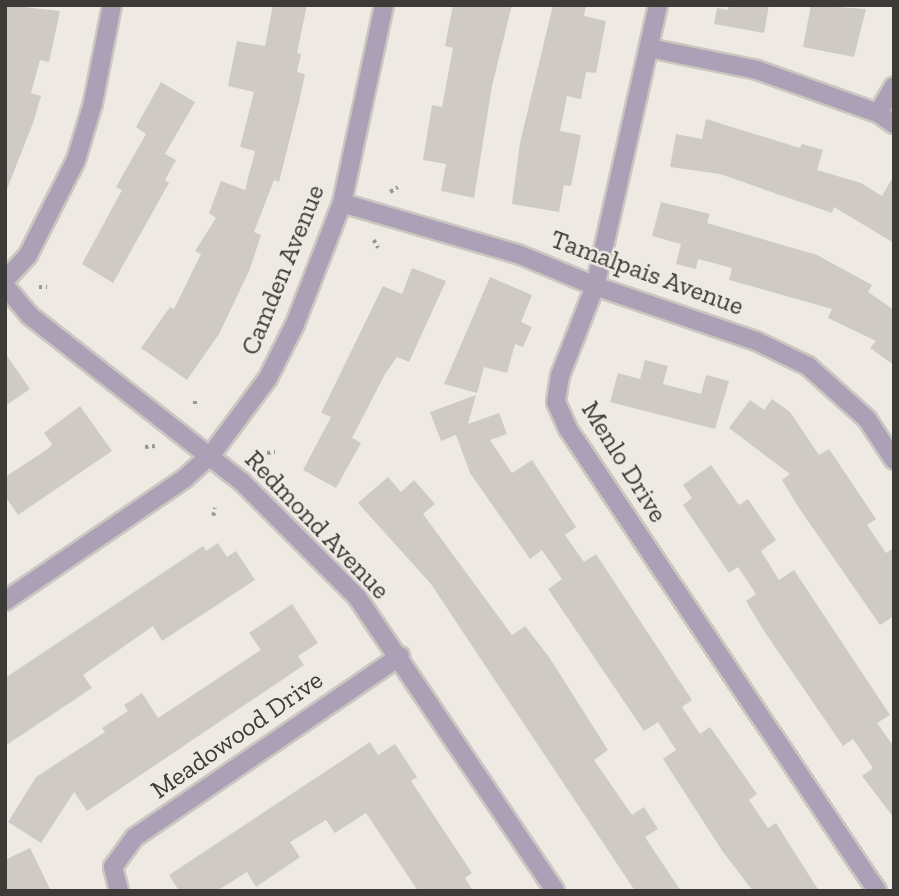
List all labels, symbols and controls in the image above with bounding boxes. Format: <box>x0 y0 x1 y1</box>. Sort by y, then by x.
street label: Camden Avenue <box>235 180 331 360</box>
street label: Tamalpais Avenue <box>546 224 748 322</box>
street label: Menlo Drive <box>575 396 673 528</box>
street label: Redmond Avenue <box>238 444 396 606</box>
street label: Meadowood Drive <box>145 664 329 806</box>

